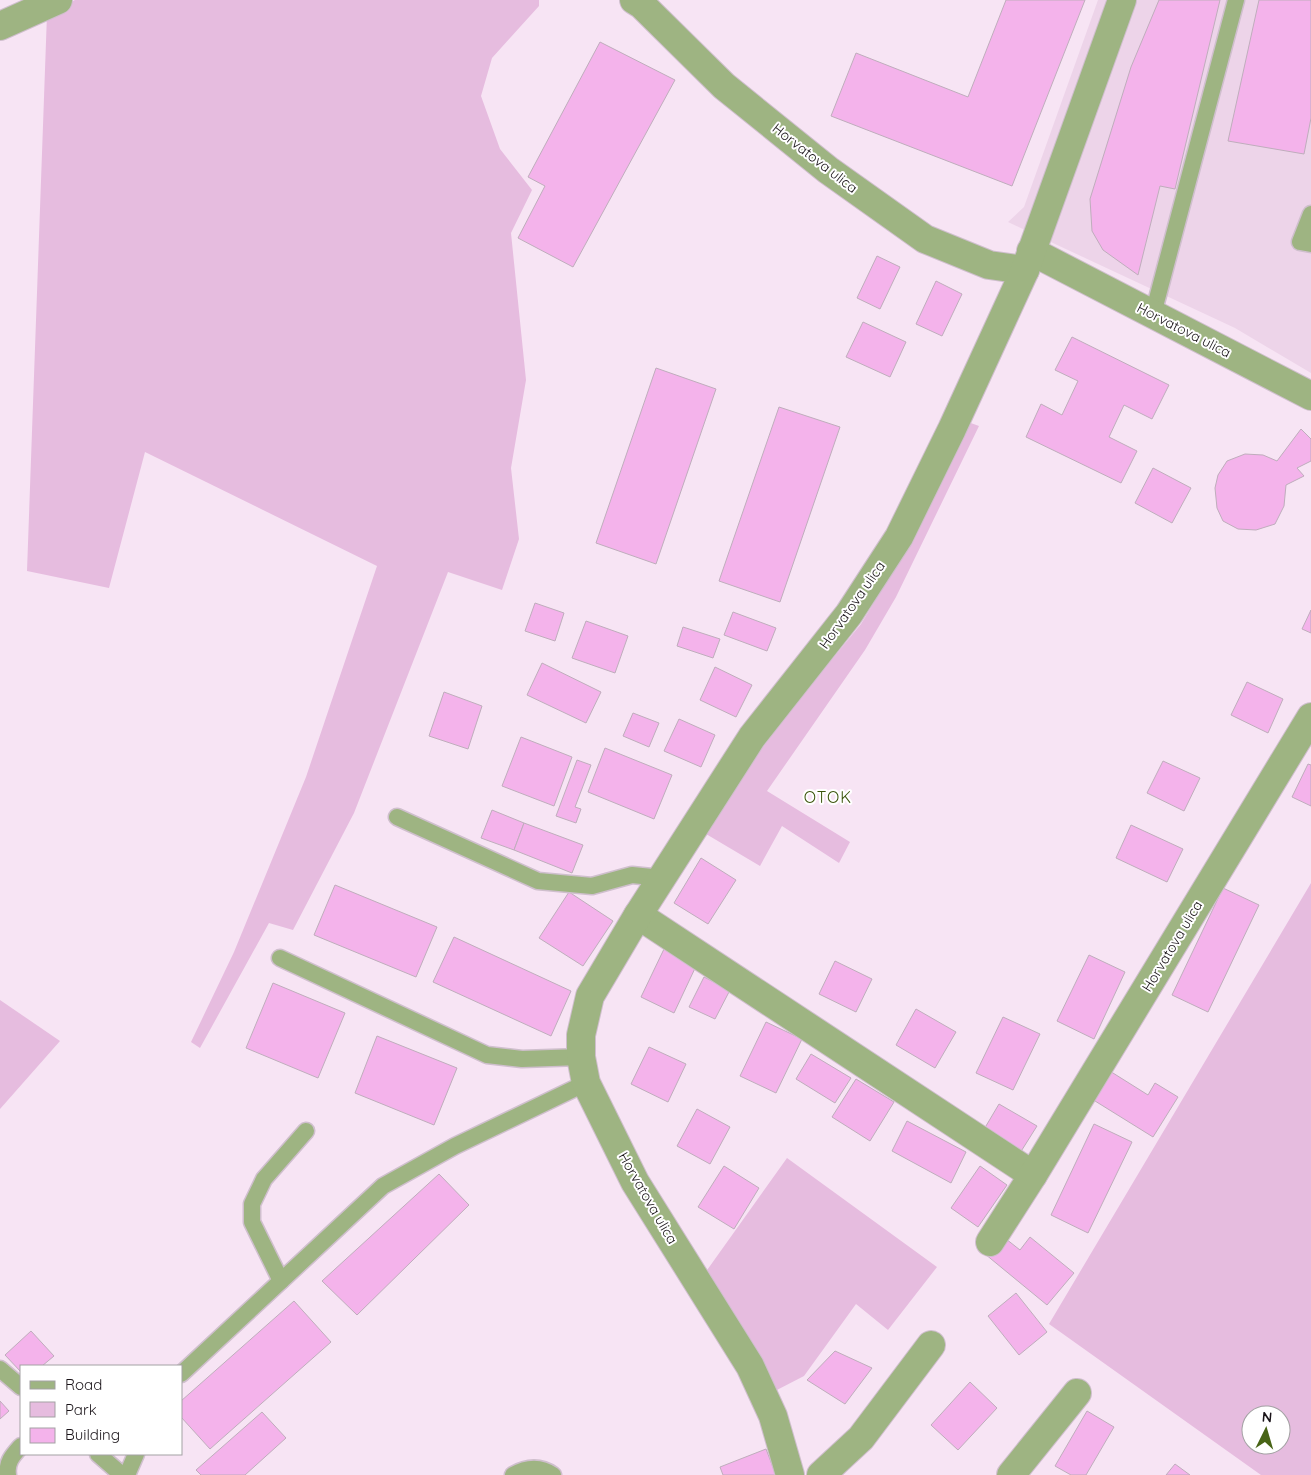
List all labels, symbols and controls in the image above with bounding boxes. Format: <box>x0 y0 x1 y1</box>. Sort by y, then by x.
street label: Horvatova ulica <box>769 119 861 197</box>
street label: Horvatova ulica <box>1134 299 1234 361</box>
street label: Horvatova ulica <box>815 558 889 652</box>
district label: OTOK <box>804 787 852 807</box>
street label: Horvatova ulica <box>1138 897 1206 995</box>
street label: Horvatova ulica <box>614 1149 682 1247</box>
legend <box>20 1365 182 1455</box>
text: Road <box>65 1375 102 1394</box>
text: Park <box>65 1400 97 1419</box>
north arrow <box>1241 1405 1291 1455</box>
text: N <box>1261 1408 1273 1426</box>
text: Building <box>65 1425 120 1444</box>

